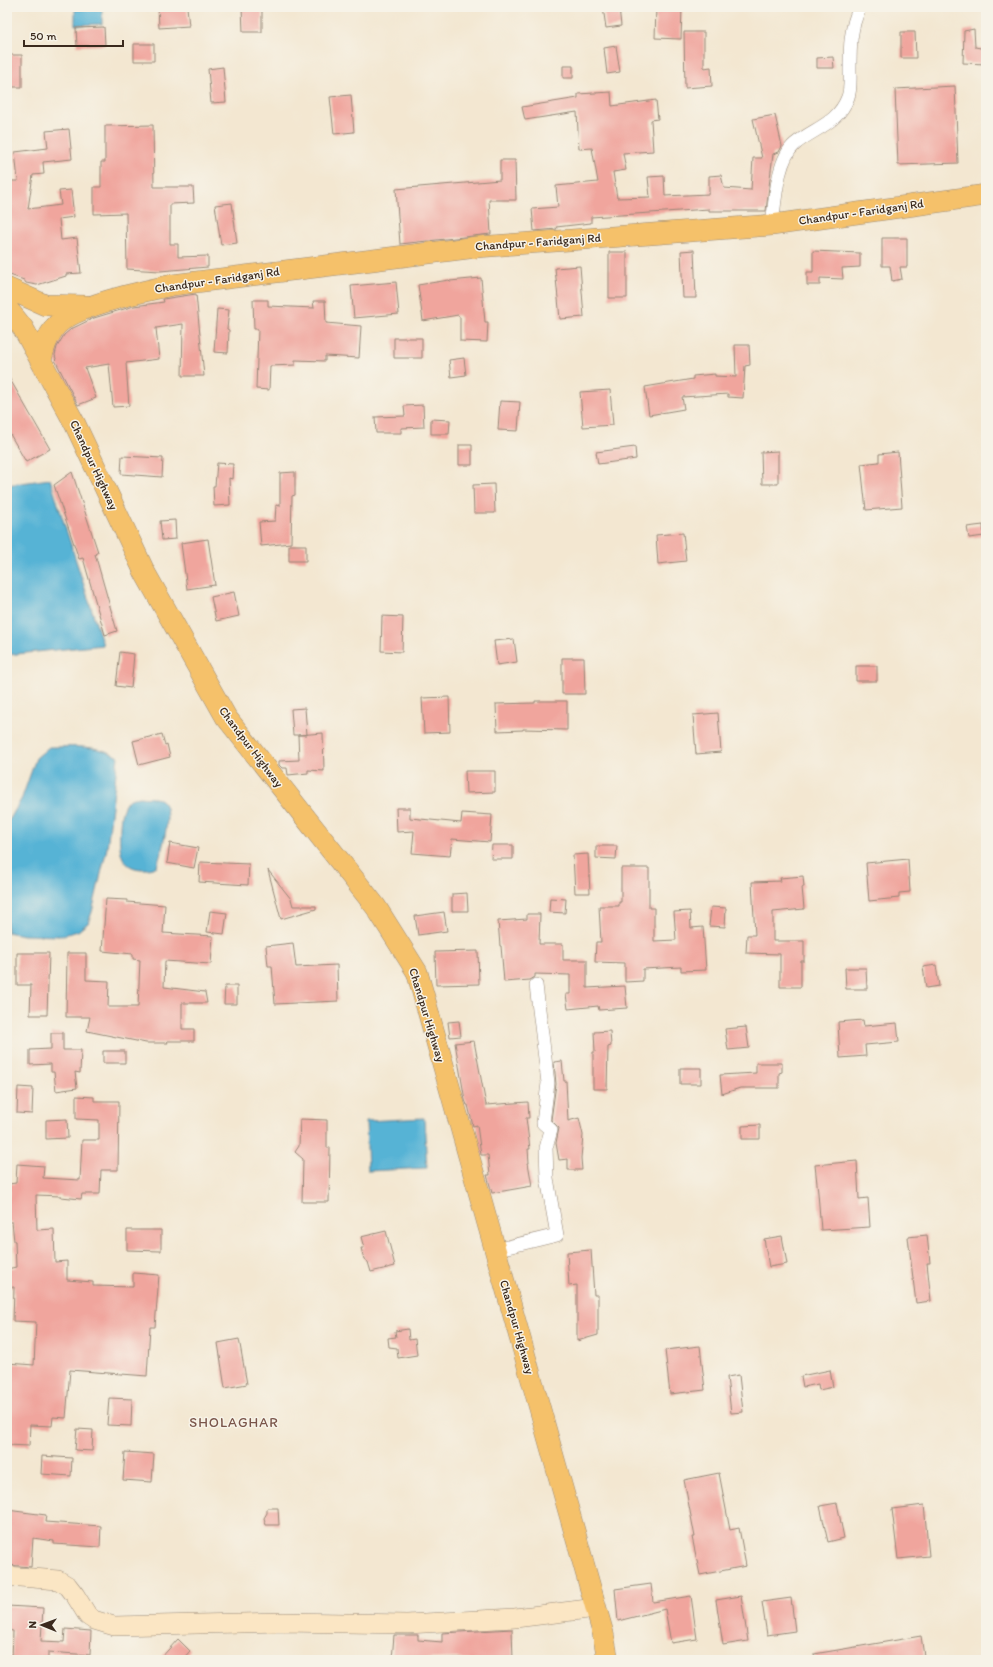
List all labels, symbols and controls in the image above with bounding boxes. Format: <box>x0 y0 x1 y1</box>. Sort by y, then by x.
scale bar <box>24 22 123 48</box>
text: 50 m <box>30 29 56 43</box>
street label: Chandpur - Faridganj Rd <box>798 196 925 228</box>
street label: Chandpur - Faridganj Rd <box>475 231 602 253</box>
street label: Chandpur - Faridganj Rd <box>154 264 281 296</box>
street label: Chandpur Highway <box>67 418 121 512</box>
street label: Chandpur Highway <box>216 704 286 790</box>
street label: Chandpur Highway <box>406 966 448 1064</box>
street label: Chandpur Highway <box>497 1278 537 1376</box>
district label: SHOLAGHAR <box>189 1414 279 1431</box>
north arrow <box>22 1605 62 1645</box>
text: N <box>26 1621 39 1629</box>

